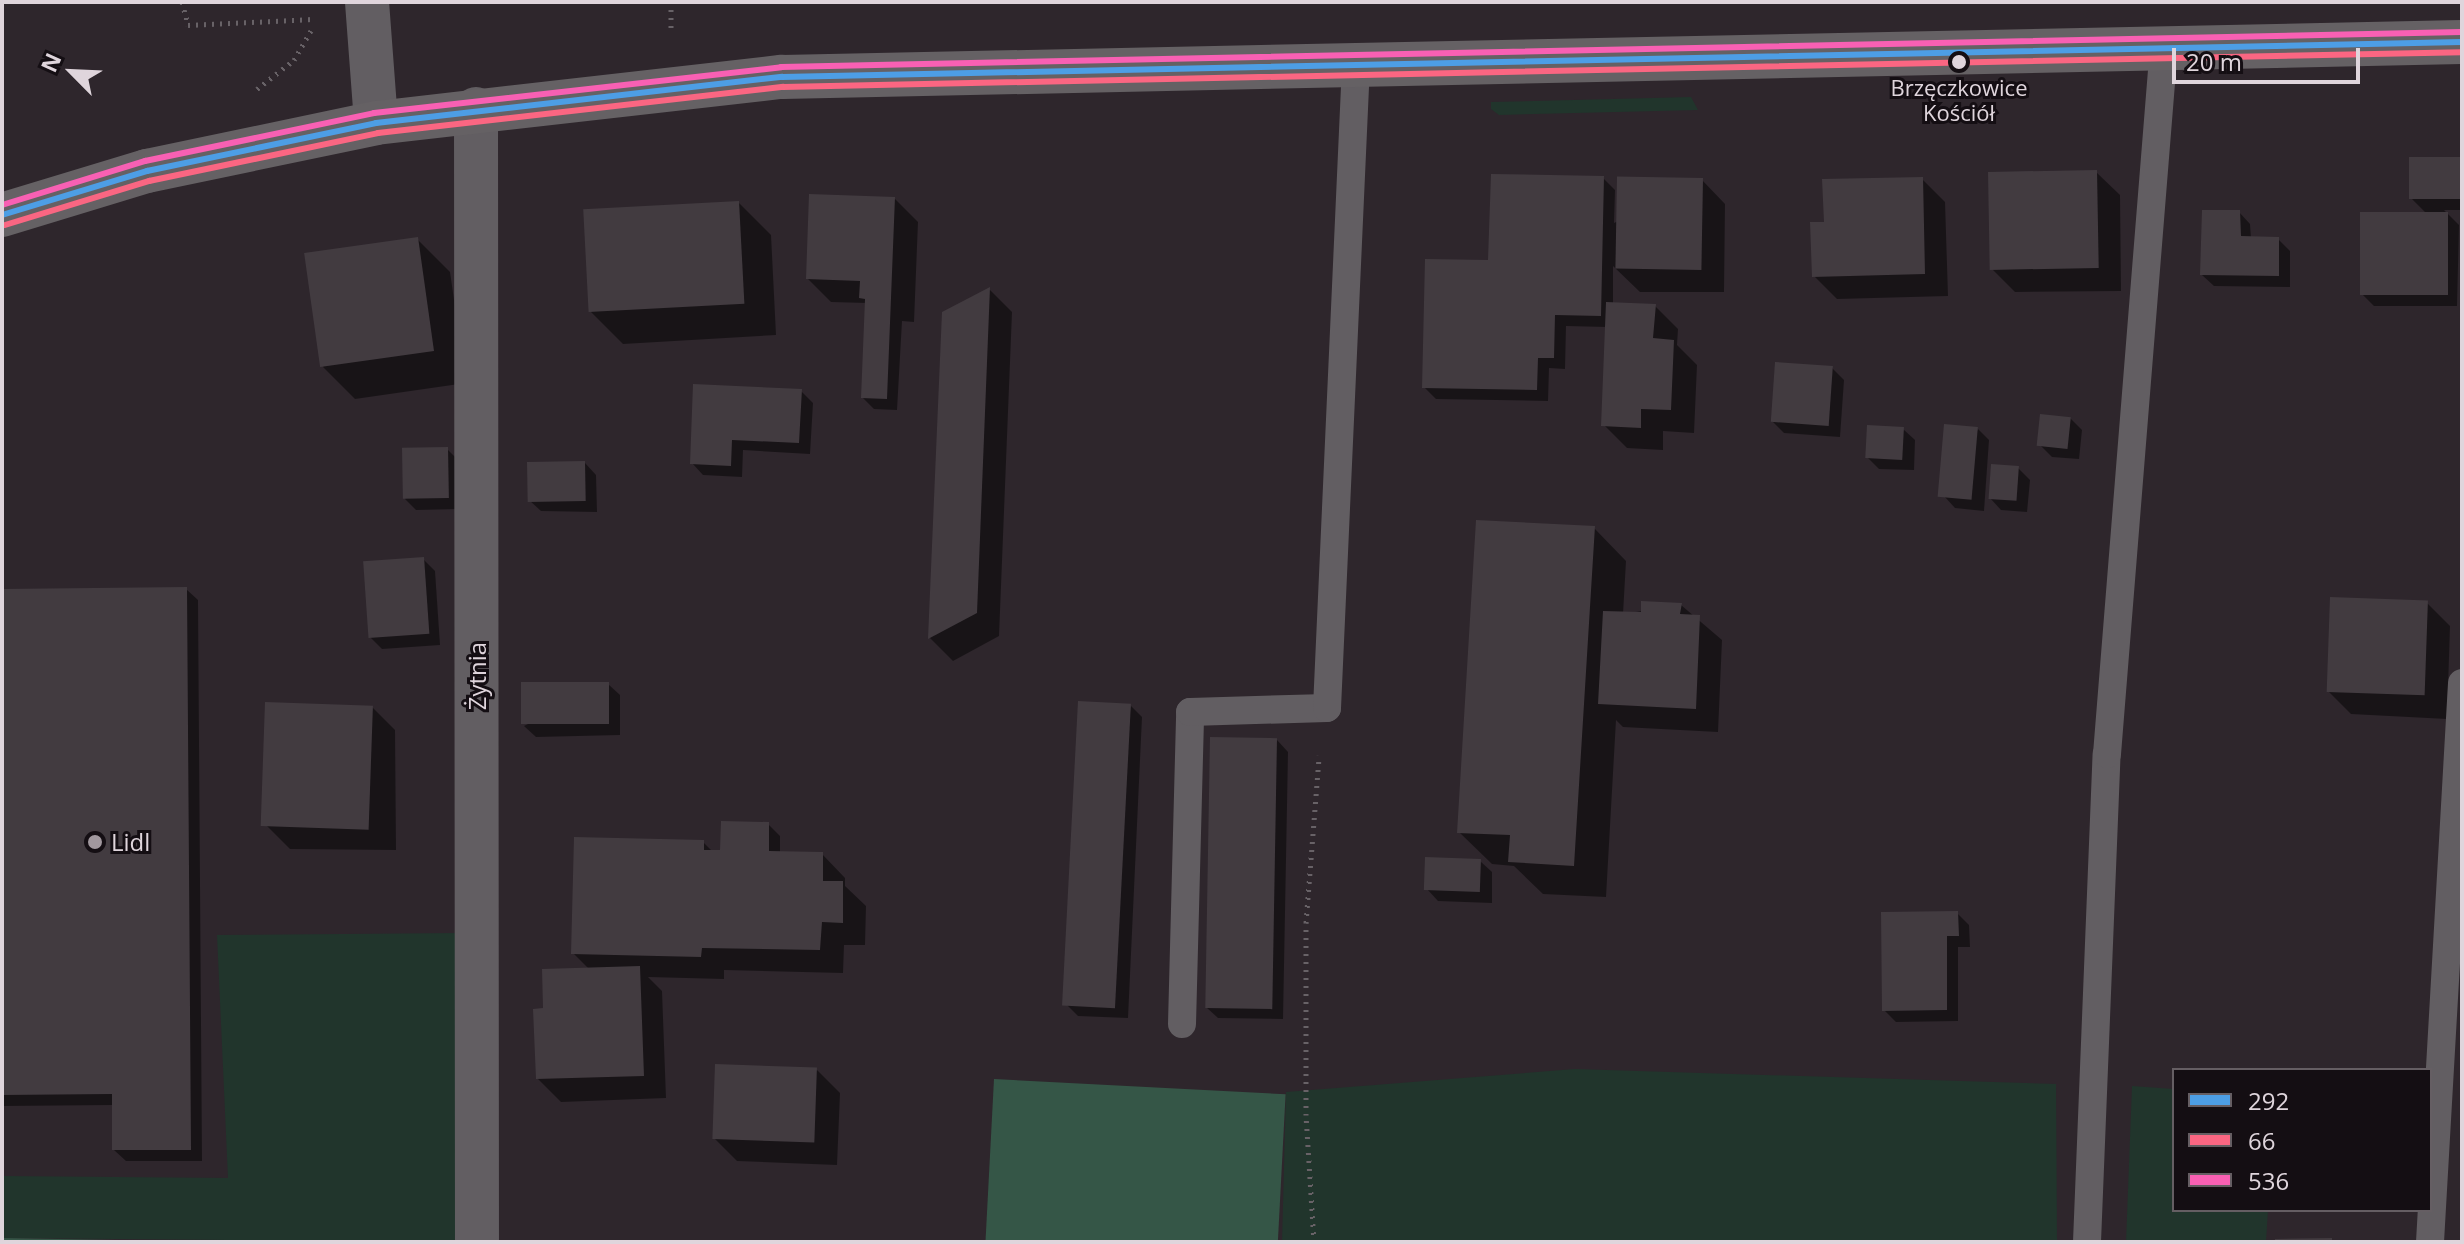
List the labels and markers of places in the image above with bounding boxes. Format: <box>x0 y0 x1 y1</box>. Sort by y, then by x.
marker: Brzęczkowice Kościół <box>1951 54 1967 70</box>
place label: Brzęczkowice Kościół <box>1890 74 2028 126</box>
place label: Lidl <box>111 828 150 856</box>
marker: Lidl <box>86 833 104 851</box>

